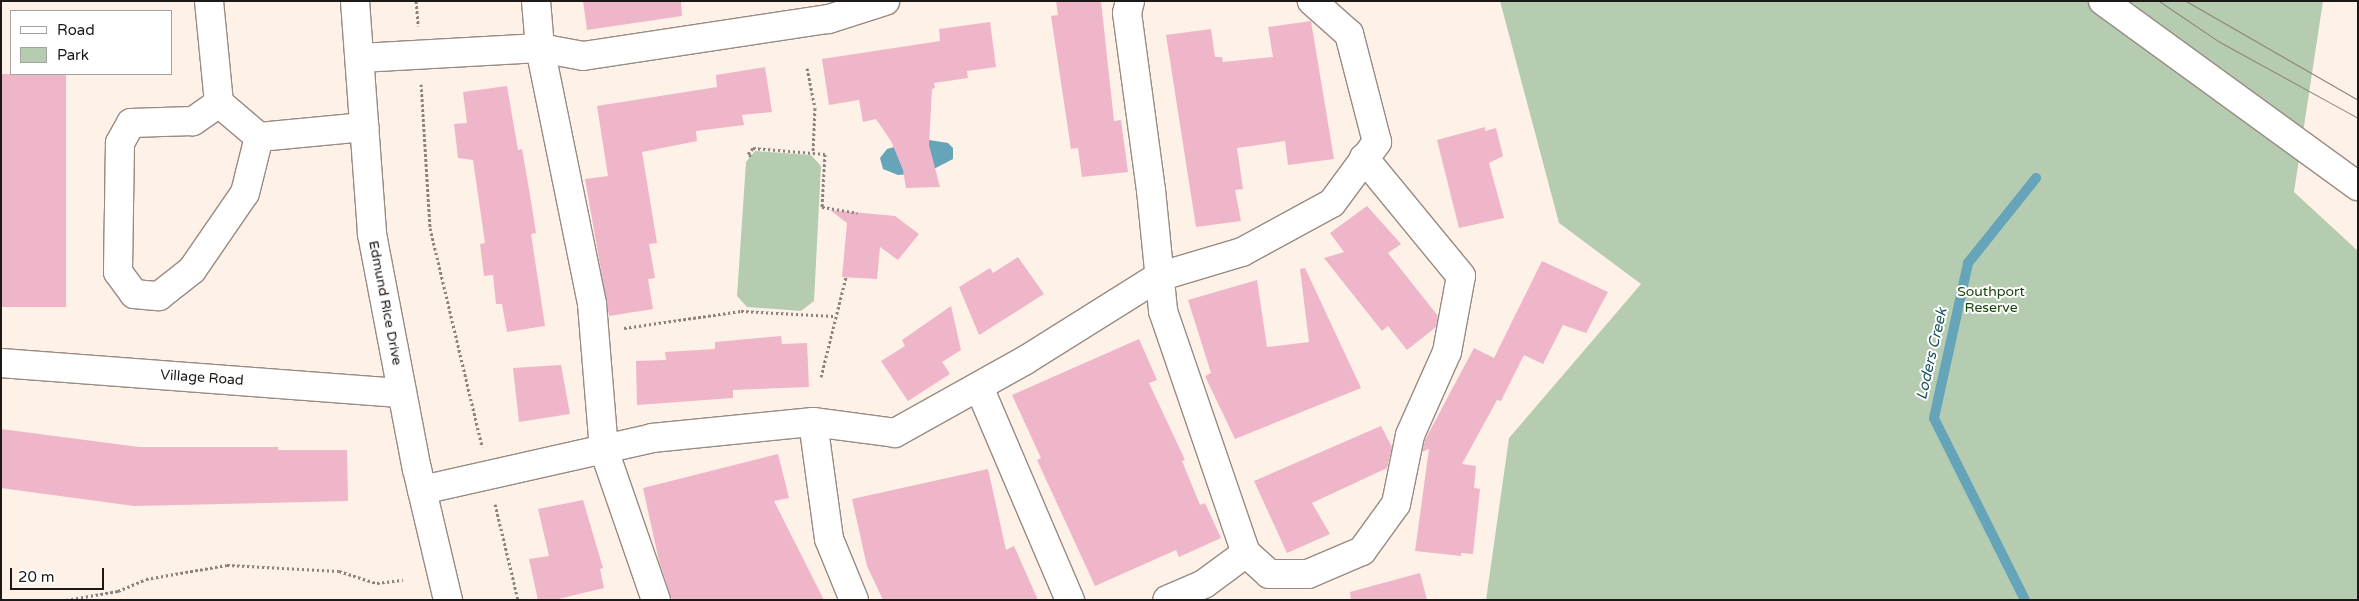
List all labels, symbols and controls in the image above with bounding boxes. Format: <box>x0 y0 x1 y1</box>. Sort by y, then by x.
legend <box>10 10 172 75</box>
text: Road <box>57 21 95 39</box>
text: Park <box>57 46 89 64</box>
street label: Edmund Rice Drive <box>365 239 405 367</box>
park label: Southport Reserve <box>1957 284 2025 316</box>
water label: Loders Creek <box>1913 306 1951 402</box>
street label: Village Road <box>160 367 244 389</box>
scale bar <box>12 558 106 590</box>
text: 20 m <box>18 568 55 586</box>

